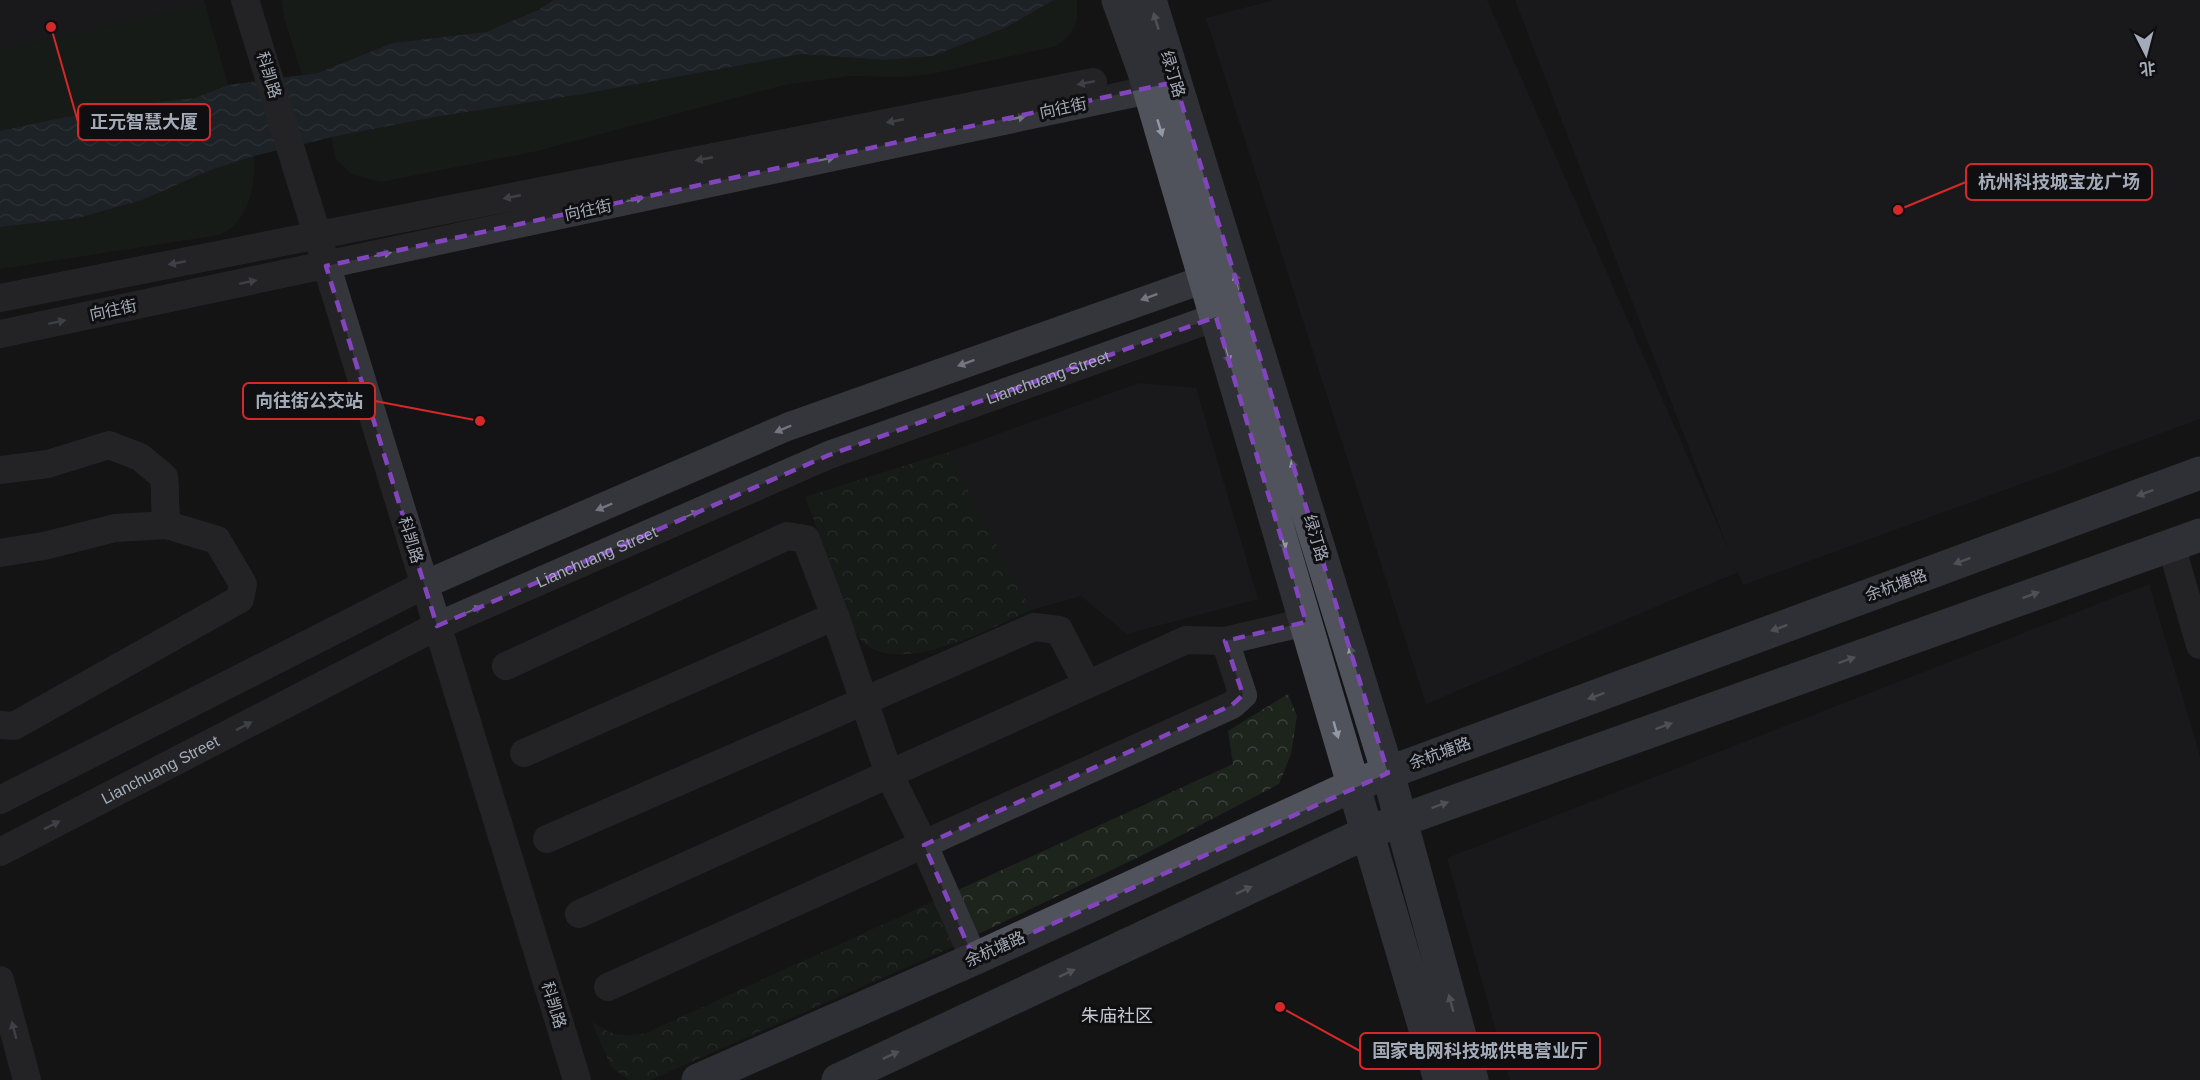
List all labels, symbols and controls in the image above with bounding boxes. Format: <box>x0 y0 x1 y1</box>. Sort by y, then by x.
one-way arrow <box>1151 12 1160 30</box>
north arrow <box>2116 24 2176 84</box>
street label: 绿汀路 <box>1158 49 1188 99</box>
street label: 科凯路 <box>254 50 284 100</box>
text: 北 <box>2139 59 2156 78</box>
one-way arrow <box>1077 79 1096 88</box>
street label: 向往街 <box>1038 95 1088 121</box>
callout: 正元智慧大厦 <box>78 104 210 140</box>
text: 正元智慧大厦 <box>90 112 198 132</box>
one-way arrow <box>1007 113 1026 122</box>
one-way arrow <box>885 117 904 126</box>
one-way arrow <box>1156 119 1165 137</box>
one-way arrow <box>817 153 835 163</box>
one-way arrow <box>694 155 713 164</box>
callout: 杭州科技城宝龙广场 <box>1966 164 2152 200</box>
text: 杭州科技城宝龙广场 <box>1978 172 2140 192</box>
one-way arrow <box>503 193 522 202</box>
one-way arrow <box>626 194 645 204</box>
street label: 向往街 <box>563 197 613 223</box>
one-way arrow <box>374 248 392 258</box>
one-way arrow <box>167 259 186 268</box>
one-way arrow <box>1232 272 1241 290</box>
one-way arrow <box>239 277 258 286</box>
one-way arrow <box>1140 293 1158 303</box>
street label: 向往街 <box>88 297 138 323</box>
one-way arrow <box>48 317 67 326</box>
one-way arrow <box>1223 346 1233 364</box>
street label: Lianchuang Street <box>984 347 1112 407</box>
one-way arrow <box>957 359 975 369</box>
callout: 向往街公交站 <box>243 383 375 419</box>
text: 向往街公交站 <box>255 391 363 411</box>
one-way arrow <box>774 425 791 434</box>
one-way arrow <box>1289 459 1298 477</box>
one-way arrow <box>2136 489 2154 498</box>
one-way arrow <box>594 502 612 512</box>
one-way arrow <box>683 510 701 520</box>
street label: 绿汀路 <box>1301 513 1331 563</box>
street label: 科凯路 <box>396 515 426 565</box>
street label: Lianchuang Street <box>534 522 660 590</box>
one-way arrow <box>1279 533 1288 551</box>
one-way arrow <box>1953 556 1971 566</box>
street label: 余杭塘路 <box>1863 566 1929 604</box>
one-way arrow <box>2022 590 2040 599</box>
one-way arrow <box>465 604 483 614</box>
one-way arrow <box>1770 624 1788 633</box>
one-way arrow <box>1346 645 1356 663</box>
one-way arrow <box>1838 655 1856 665</box>
one-way arrow <box>1587 691 1605 701</box>
one-way arrow <box>1655 720 1673 730</box>
one-way arrow <box>235 721 252 731</box>
one-way arrow <box>1332 721 1341 739</box>
street label: Lianchuang Street <box>98 732 222 807</box>
street label: 余杭塘路 <box>1407 734 1473 772</box>
one-way arrow <box>1432 800 1450 810</box>
one-way arrow <box>44 820 61 830</box>
one-way arrow <box>1235 886 1252 895</box>
street label: 余杭塘路 <box>962 928 1028 970</box>
one-way arrow <box>1059 968 1076 977</box>
street label: 科凯路 <box>539 980 569 1030</box>
one-way arrow <box>1445 994 1455 1012</box>
district label: 朱庙社区 <box>1081 1006 1153 1026</box>
one-way arrow <box>8 1021 18 1039</box>
callout: 国家电网科技城供电营业厅 <box>1360 1033 1600 1069</box>
text: 国家电网科技城供电营业厅 <box>1372 1041 1588 1061</box>
one-way arrow <box>882 1051 899 1060</box>

